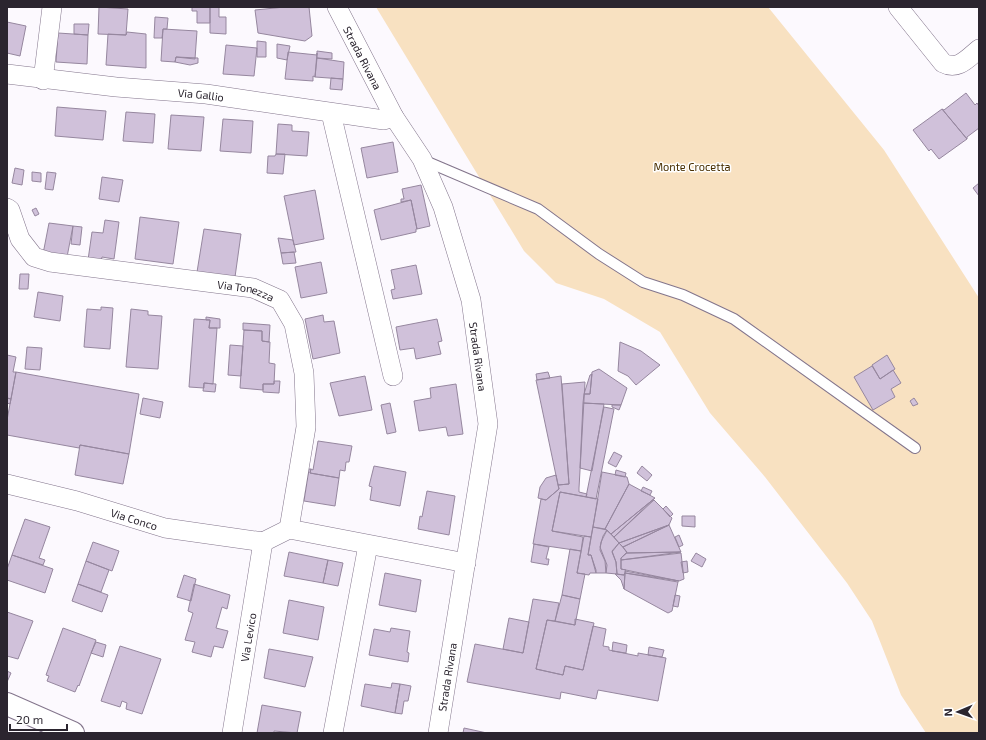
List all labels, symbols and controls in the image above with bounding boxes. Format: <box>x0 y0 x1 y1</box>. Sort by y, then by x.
street label: Strada Rivana <box>341 24 385 91</box>
street label: Via Gallio <box>177 85 225 103</box>
park label: Monte Crocetta <box>653 160 731 173</box>
street label: Via Tonezza <box>217 277 277 303</box>
street label: Strada Rivana <box>468 321 490 392</box>
street label: Via Conco <box>109 505 159 532</box>
street label: Via Levico <box>237 612 258 663</box>
street label: Strada Rivana <box>435 642 459 712</box>
north arrow <box>938 692 978 732</box>
scale bar <box>10 706 67 732</box>
text: N <box>941 708 954 717</box>
text: 20 m <box>16 712 43 726</box>

